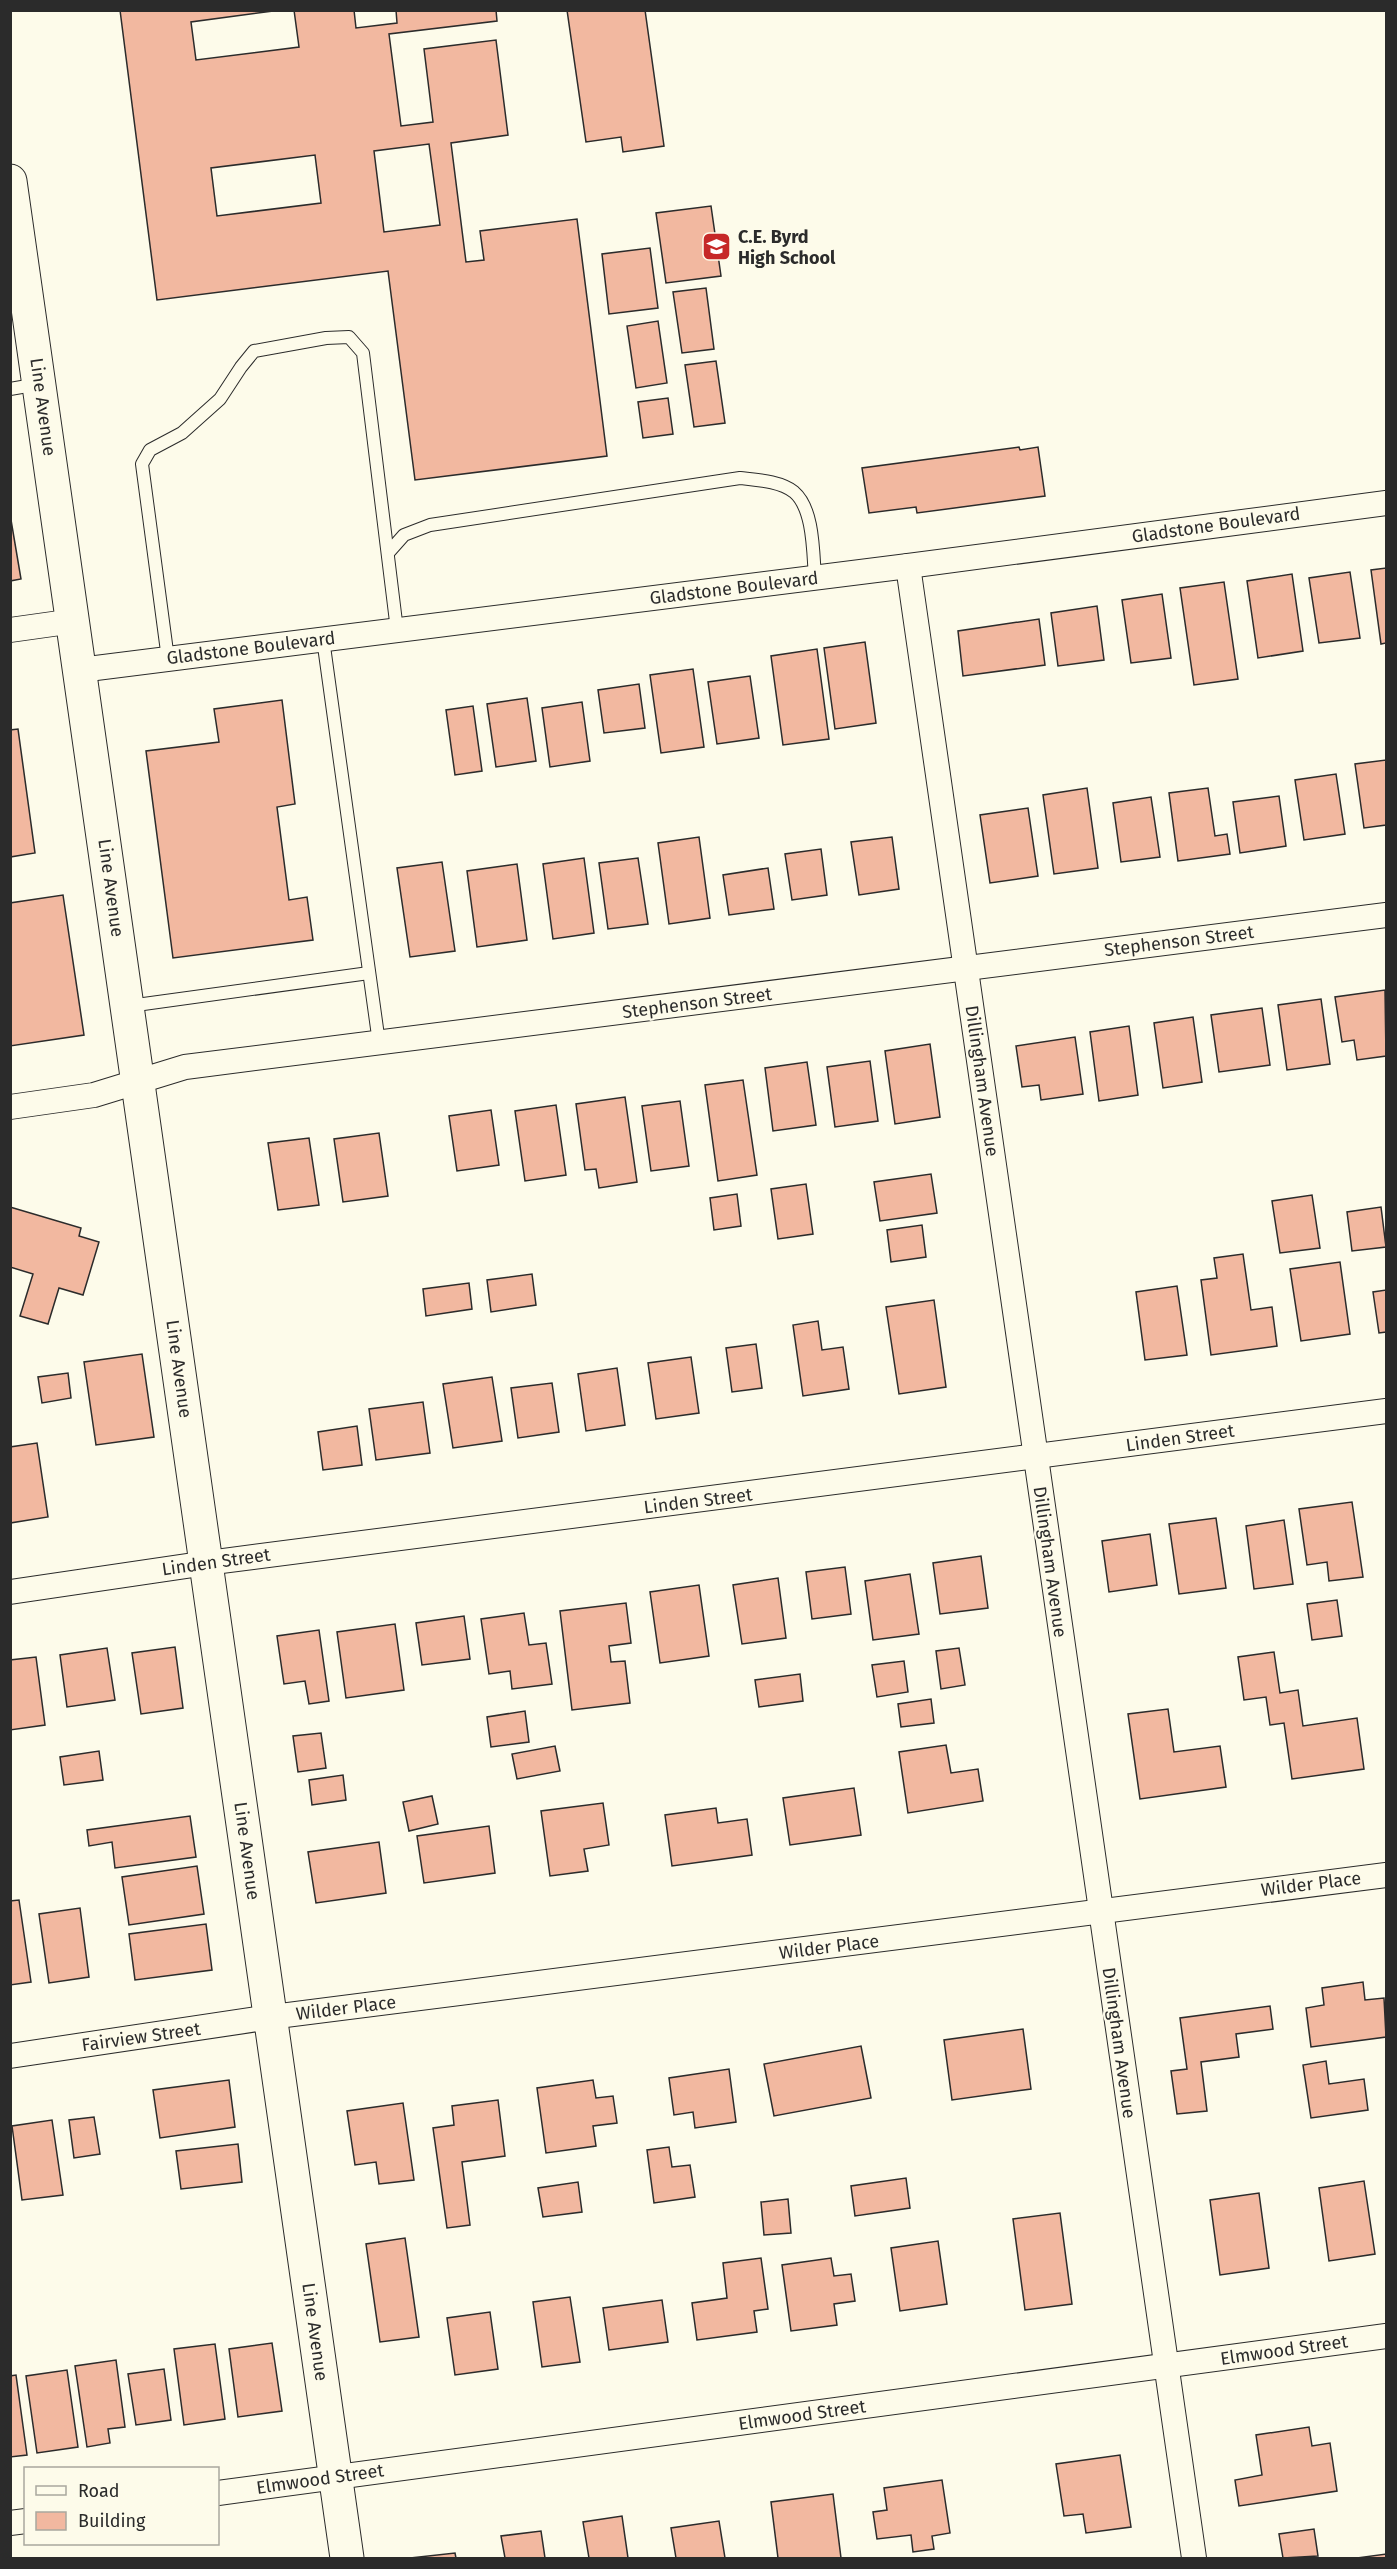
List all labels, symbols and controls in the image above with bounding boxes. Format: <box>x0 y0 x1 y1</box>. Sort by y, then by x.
place label: C.E. Byrd High School <box>738 226 836 269</box>
school or university icon: C.E. Byrd High School <box>701 231 733 263</box>
street label: Line Avenue <box>25 356 61 458</box>
street label: Gladstone Boulevard <box>1130 502 1302 548</box>
street label: Gladstone Boulevard <box>648 567 820 609</box>
street label: Gladstone Boulevard <box>165 627 337 669</box>
street label: Line Avenue <box>93 837 129 939</box>
street label: Stephenson Street <box>1103 921 1256 961</box>
street label: Stephenson Street <box>621 983 774 1023</box>
street label: Dillingham Avenue <box>960 1004 1004 1158</box>
street label: Line Avenue <box>161 1318 197 1420</box>
street label: Linden Street <box>1124 1419 1236 1457</box>
street label: Linden Street <box>642 1483 754 1519</box>
street label: Dillingham Avenue <box>1028 1485 1072 1639</box>
street label: Linden Street <box>160 1543 272 1581</box>
street label: Line Avenue <box>229 1800 265 1902</box>
street label: Wilder Place <box>1260 1867 1362 1901</box>
street label: Wilder Place <box>778 1930 880 1964</box>
street label: Dillingham Avenue <box>1097 1966 1141 2120</box>
street label: Wilder Place <box>295 1991 397 2025</box>
street label: Fairview Street <box>80 2018 202 2056</box>
street label: Line Avenue <box>297 2281 333 2383</box>
street label: Elmwood Street <box>1219 2330 1350 2370</box>
street label: Elmwood Street <box>737 2395 868 2435</box>
street label: Elmwood Street <box>255 2459 386 2499</box>
legend <box>24 2467 219 2545</box>
text: Road <box>78 2480 120 2502</box>
text: Building <box>78 2510 146 2532</box>

